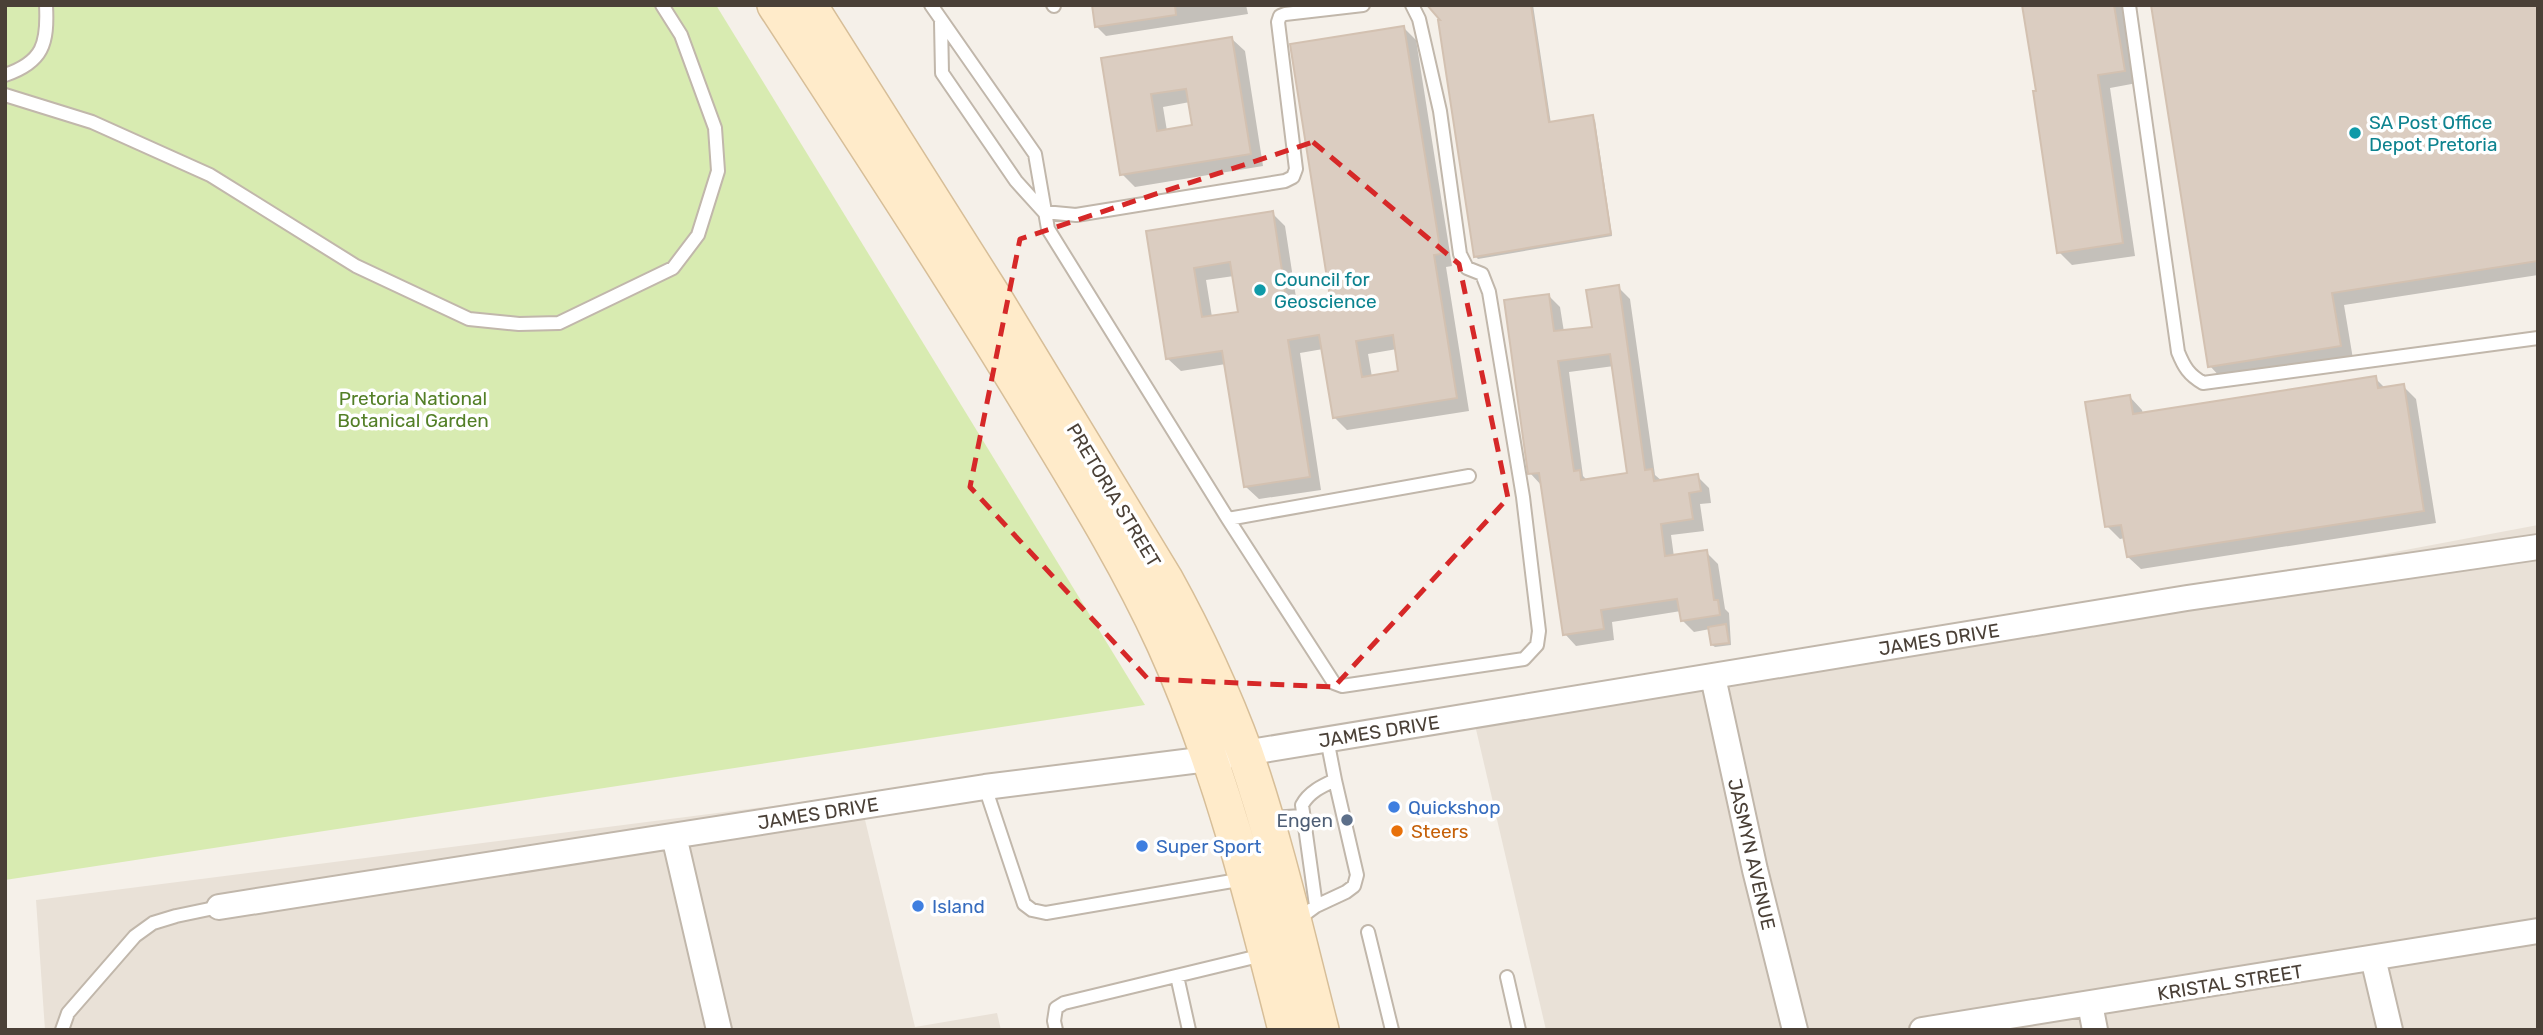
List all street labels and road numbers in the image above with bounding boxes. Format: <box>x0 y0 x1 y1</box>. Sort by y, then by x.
street label: PRETORIA STREET <box>1062 419 1166 571</box>
street label: JAMES DRIVE <box>1877 619 2001 660</box>
street label: JAMES DRIVE <box>1317 711 1441 752</box>
street label: JASMYN AVENUE <box>1723 776 1780 932</box>
street label: JAMES DRIVE <box>756 793 880 834</box>
street label: KRISTAL STREET <box>2156 960 2305 1005</box>

